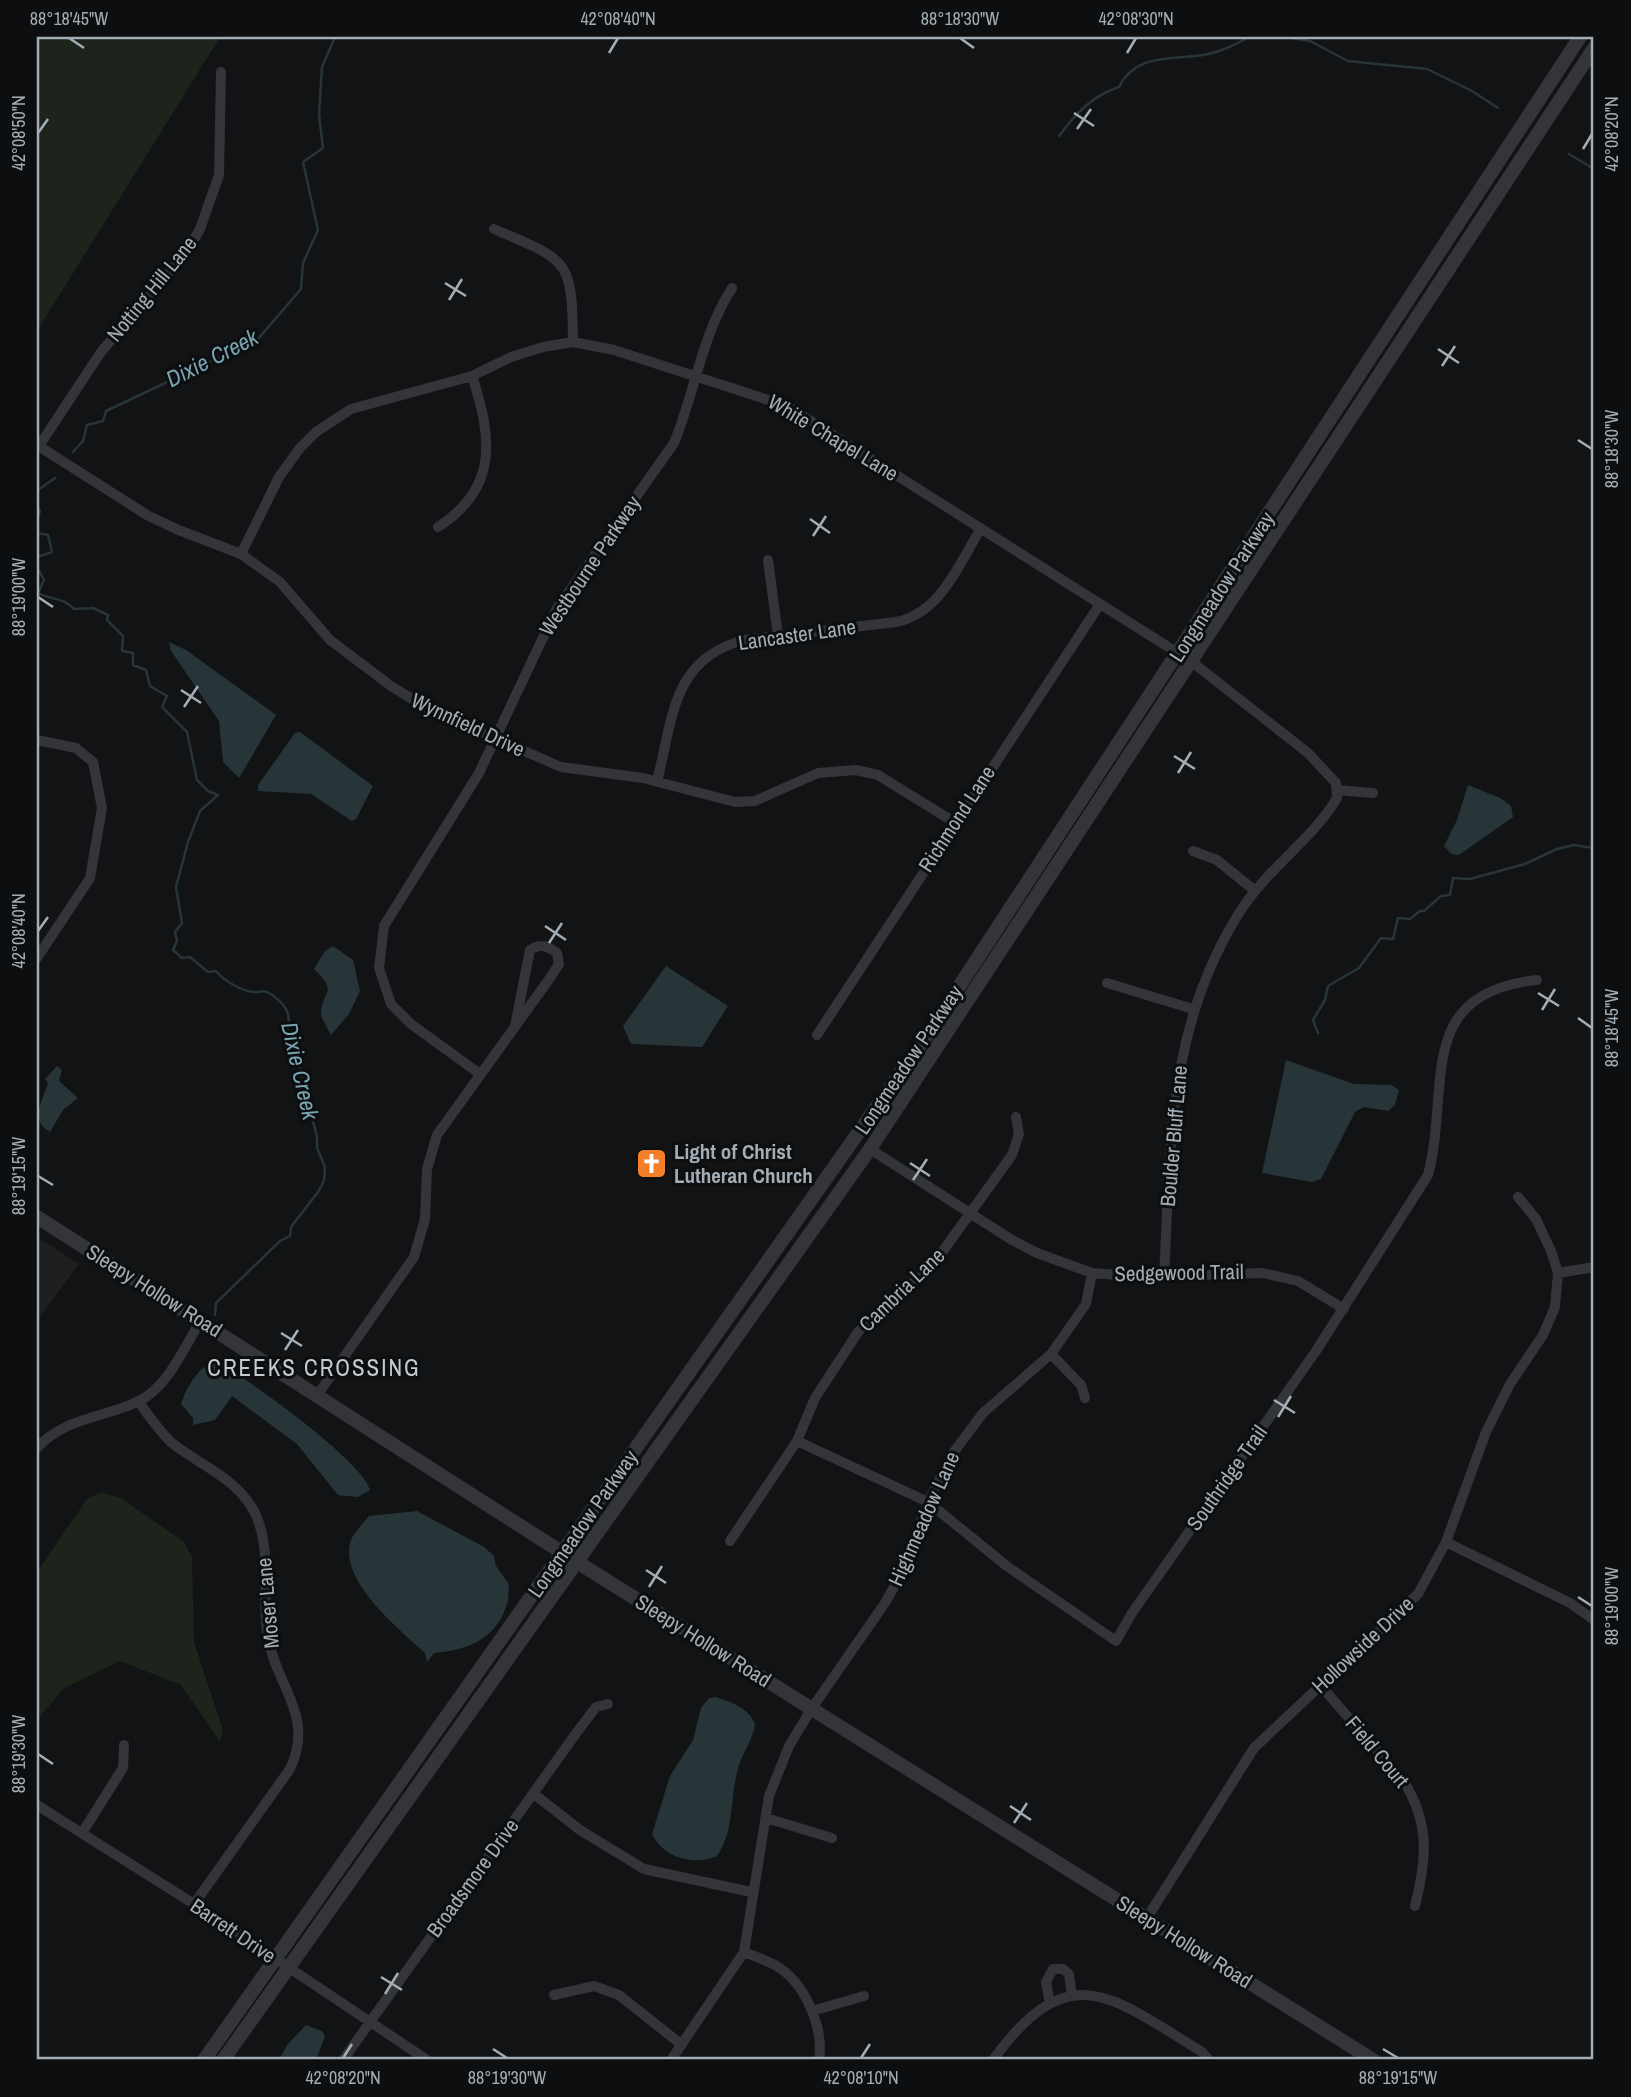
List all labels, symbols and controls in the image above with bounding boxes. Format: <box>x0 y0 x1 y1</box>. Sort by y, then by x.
text: 88°18'45"W <box>30 6 108 31</box>
text: 42°08'40"N <box>580 6 656 31</box>
text: 88°18'30"W <box>921 6 999 31</box>
text: 42°08'30"N <box>1098 6 1174 31</box>
text: 42°08'50"N <box>6 95 31 171</box>
text: 42°08'20"N <box>1599 96 1624 172</box>
street label: Notting Hill Lane <box>100 230 203 348</box>
water label: Dixie Creek <box>160 320 265 394</box>
street label: White Chapel Lane <box>763 387 904 488</box>
text: 88°18'30"W <box>1599 410 1624 488</box>
street label: Westbourne Parkway <box>532 490 647 642</box>
street label: Longmeadow Parkway <box>1162 505 1281 668</box>
text: 88°19'00"W <box>6 558 31 636</box>
street label: Lancaster Lane <box>736 612 858 657</box>
street label: Wynnfield Drive <box>407 686 530 764</box>
street label: Richmond Lane <box>911 760 1002 878</box>
text: 42°08'40"N <box>6 893 31 969</box>
street label: Longmeadow Parkway <box>848 979 970 1140</box>
text: 88°18'45"W <box>1599 989 1624 1067</box>
water label: Dixie Creek <box>274 1019 327 1124</box>
street label: Boulder Bluff Lane <box>1153 1064 1194 1208</box>
text: 88°19'15"W <box>6 1137 31 1215</box>
place label: Light of Christ Lutheran Church <box>674 1137 813 1190</box>
church icon: Light of Christ Lutheran Church <box>634 1147 668 1181</box>
street label: Sleepy Hollow Road <box>81 1237 228 1344</box>
street label: Cambria Lane <box>852 1241 951 1338</box>
street label: Sedgewood Trail <box>1114 1257 1244 1288</box>
district label: CREEKS CROSSING <box>207 1352 421 1383</box>
street label: Southridge Trail <box>1180 1419 1274 1536</box>
street label: Longmeadow Parkway <box>521 1444 645 1603</box>
street label: Highmeadow Lane <box>881 1447 966 1591</box>
street label: Moser Lane <box>249 1556 286 1650</box>
text: 88°19'00"W <box>1599 1567 1624 1645</box>
street label: Sleepy Hollow Road <box>630 1587 777 1694</box>
street label: Hollowside Drive <box>1305 1590 1420 1700</box>
street label: Field Court <box>1339 1710 1416 1794</box>
text: 88°19'30"W <box>6 1715 31 1793</box>
street label: Broadsmore Drive <box>420 1813 525 1943</box>
street label: Sleepy Hollow Road <box>1111 1888 1258 1995</box>
street label: Barrett Drive <box>185 1891 282 1970</box>
text: 42°08'20"N <box>305 2065 381 2090</box>
text: 88°19'30"W <box>468 2065 546 2090</box>
text: 42°08'10"N <box>823 2065 899 2090</box>
text: 88°19'15"W <box>1359 2065 1437 2090</box>

